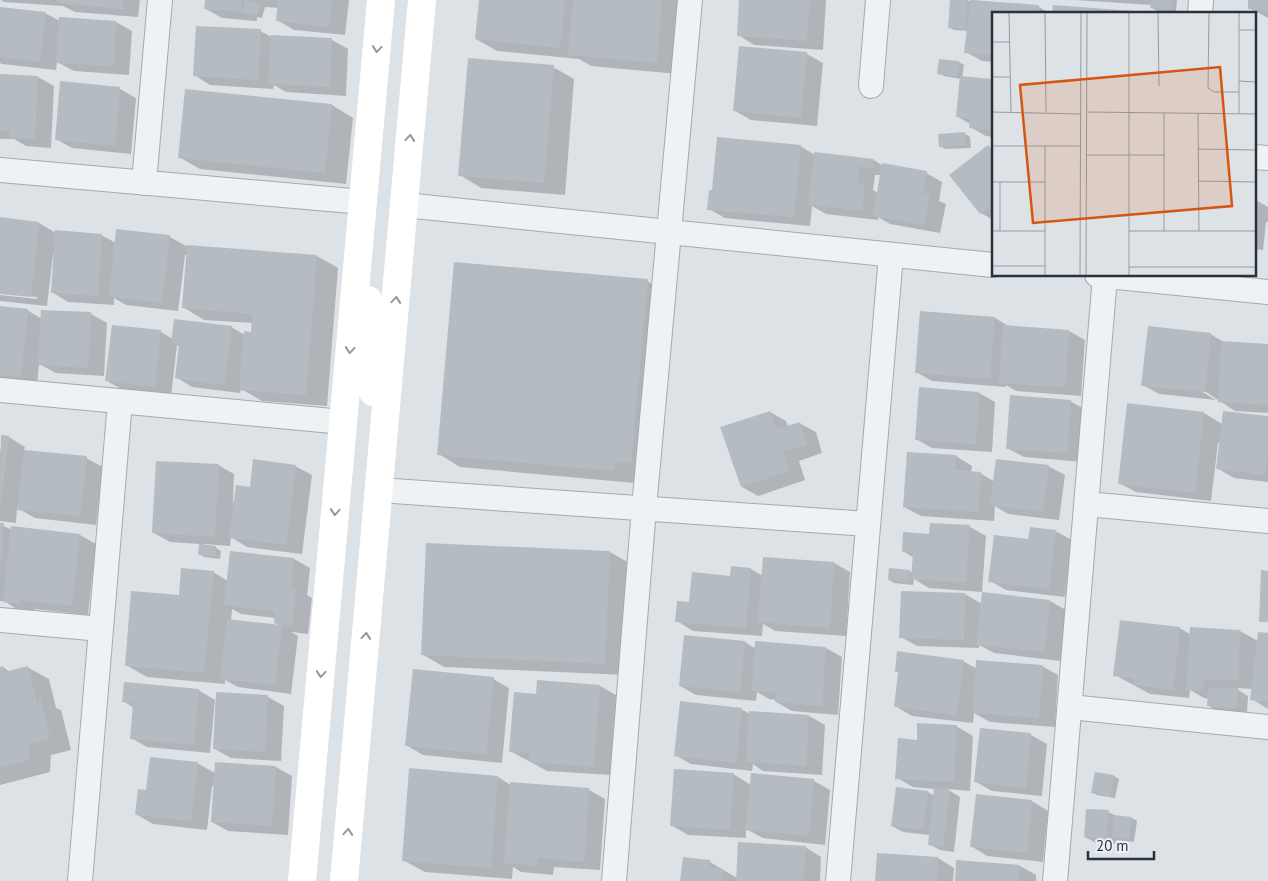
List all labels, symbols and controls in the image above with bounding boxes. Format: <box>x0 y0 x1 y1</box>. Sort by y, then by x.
inset map <box>992 12 1256 276</box>
one-way arrow <box>372 45 383 53</box>
one-way arrow <box>404 133 415 141</box>
one-way arrow <box>390 295 401 303</box>
one-way arrow <box>345 346 356 354</box>
one-way arrow <box>330 508 341 516</box>
one-way arrow <box>360 631 371 639</box>
one-way arrow <box>315 670 326 678</box>
one-way arrow <box>342 828 353 836</box>
scale bar <box>1088 828 1154 860</box>
text: 20 m <box>1096 836 1129 855</box>

